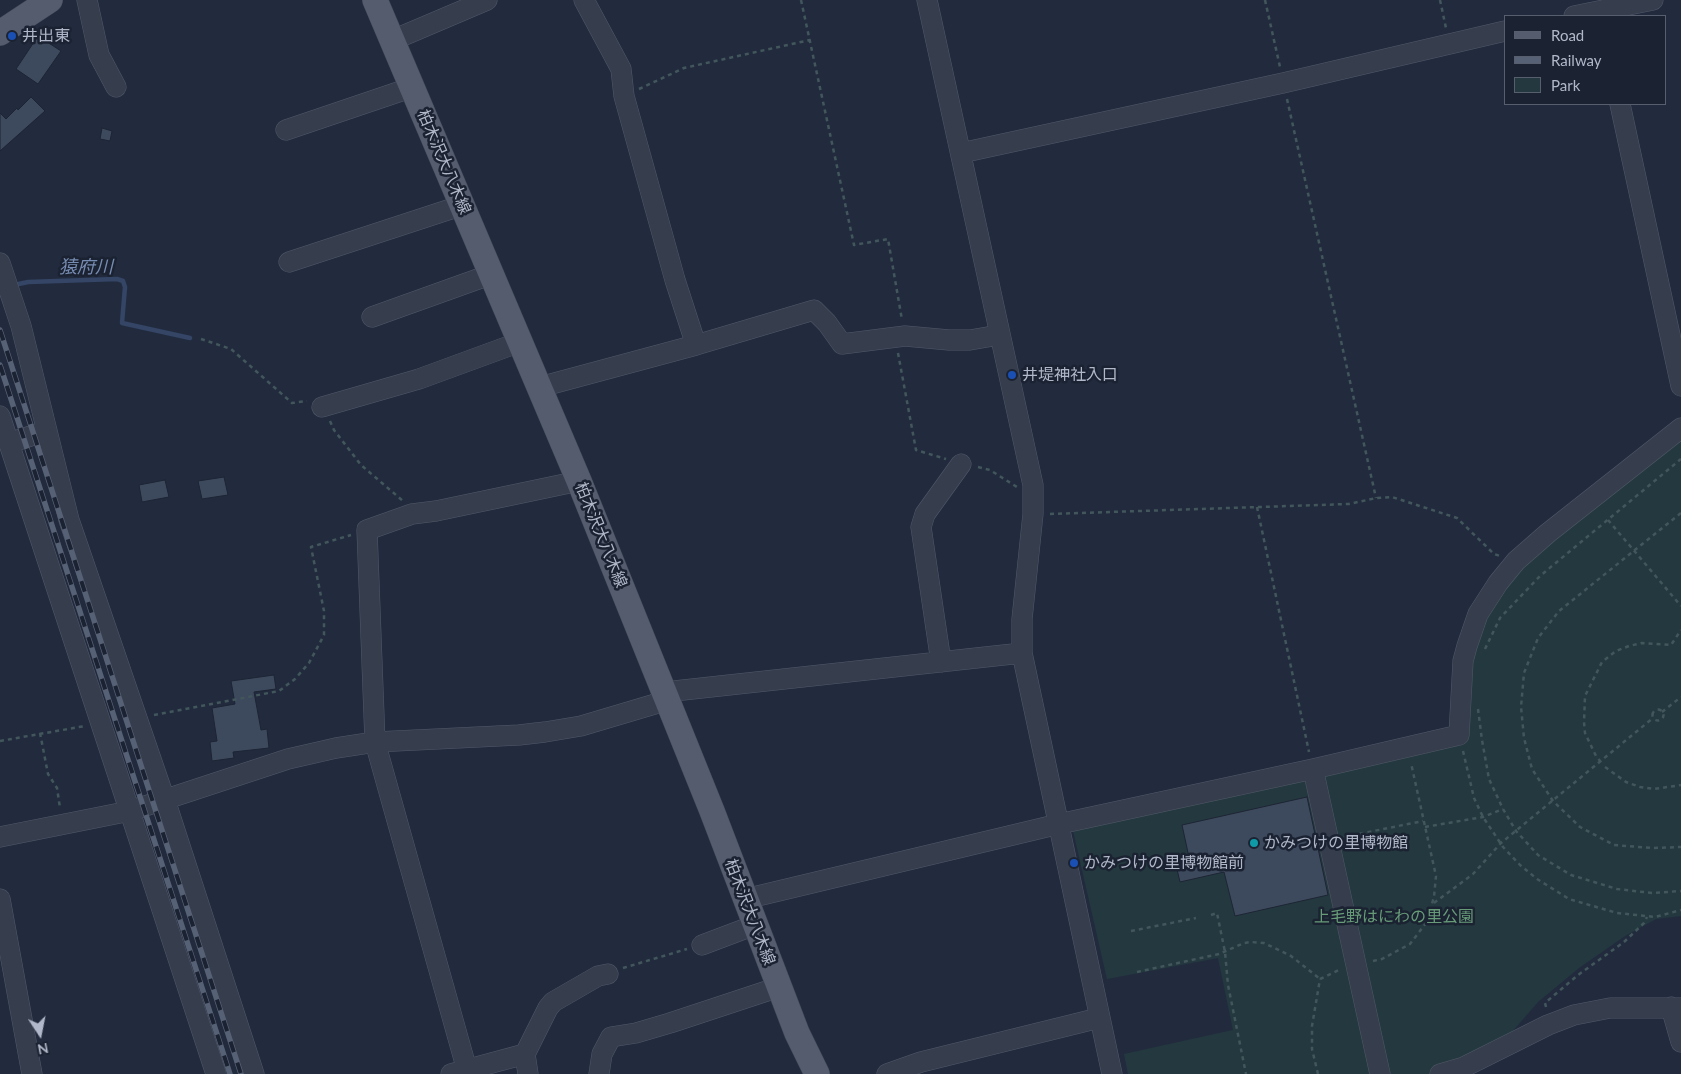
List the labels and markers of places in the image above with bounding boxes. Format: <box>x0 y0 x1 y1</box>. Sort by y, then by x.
place label: 井出東 <box>22 26 70 46</box>
marker: 井出東 <box>6 30 18 42</box>
place label: 井堤神社入口 <box>1022 365 1118 385</box>
marker: 井堤神社入口 <box>1006 369 1018 381</box>
place label: かみつけの里博物館 <box>1264 833 1408 853</box>
marker: かみつけの里博物館 <box>1248 837 1260 849</box>
place label: かみつけの里博物館前 <box>1084 853 1244 873</box>
marker: かみつけの里博物館前 <box>1068 857 1080 869</box>

